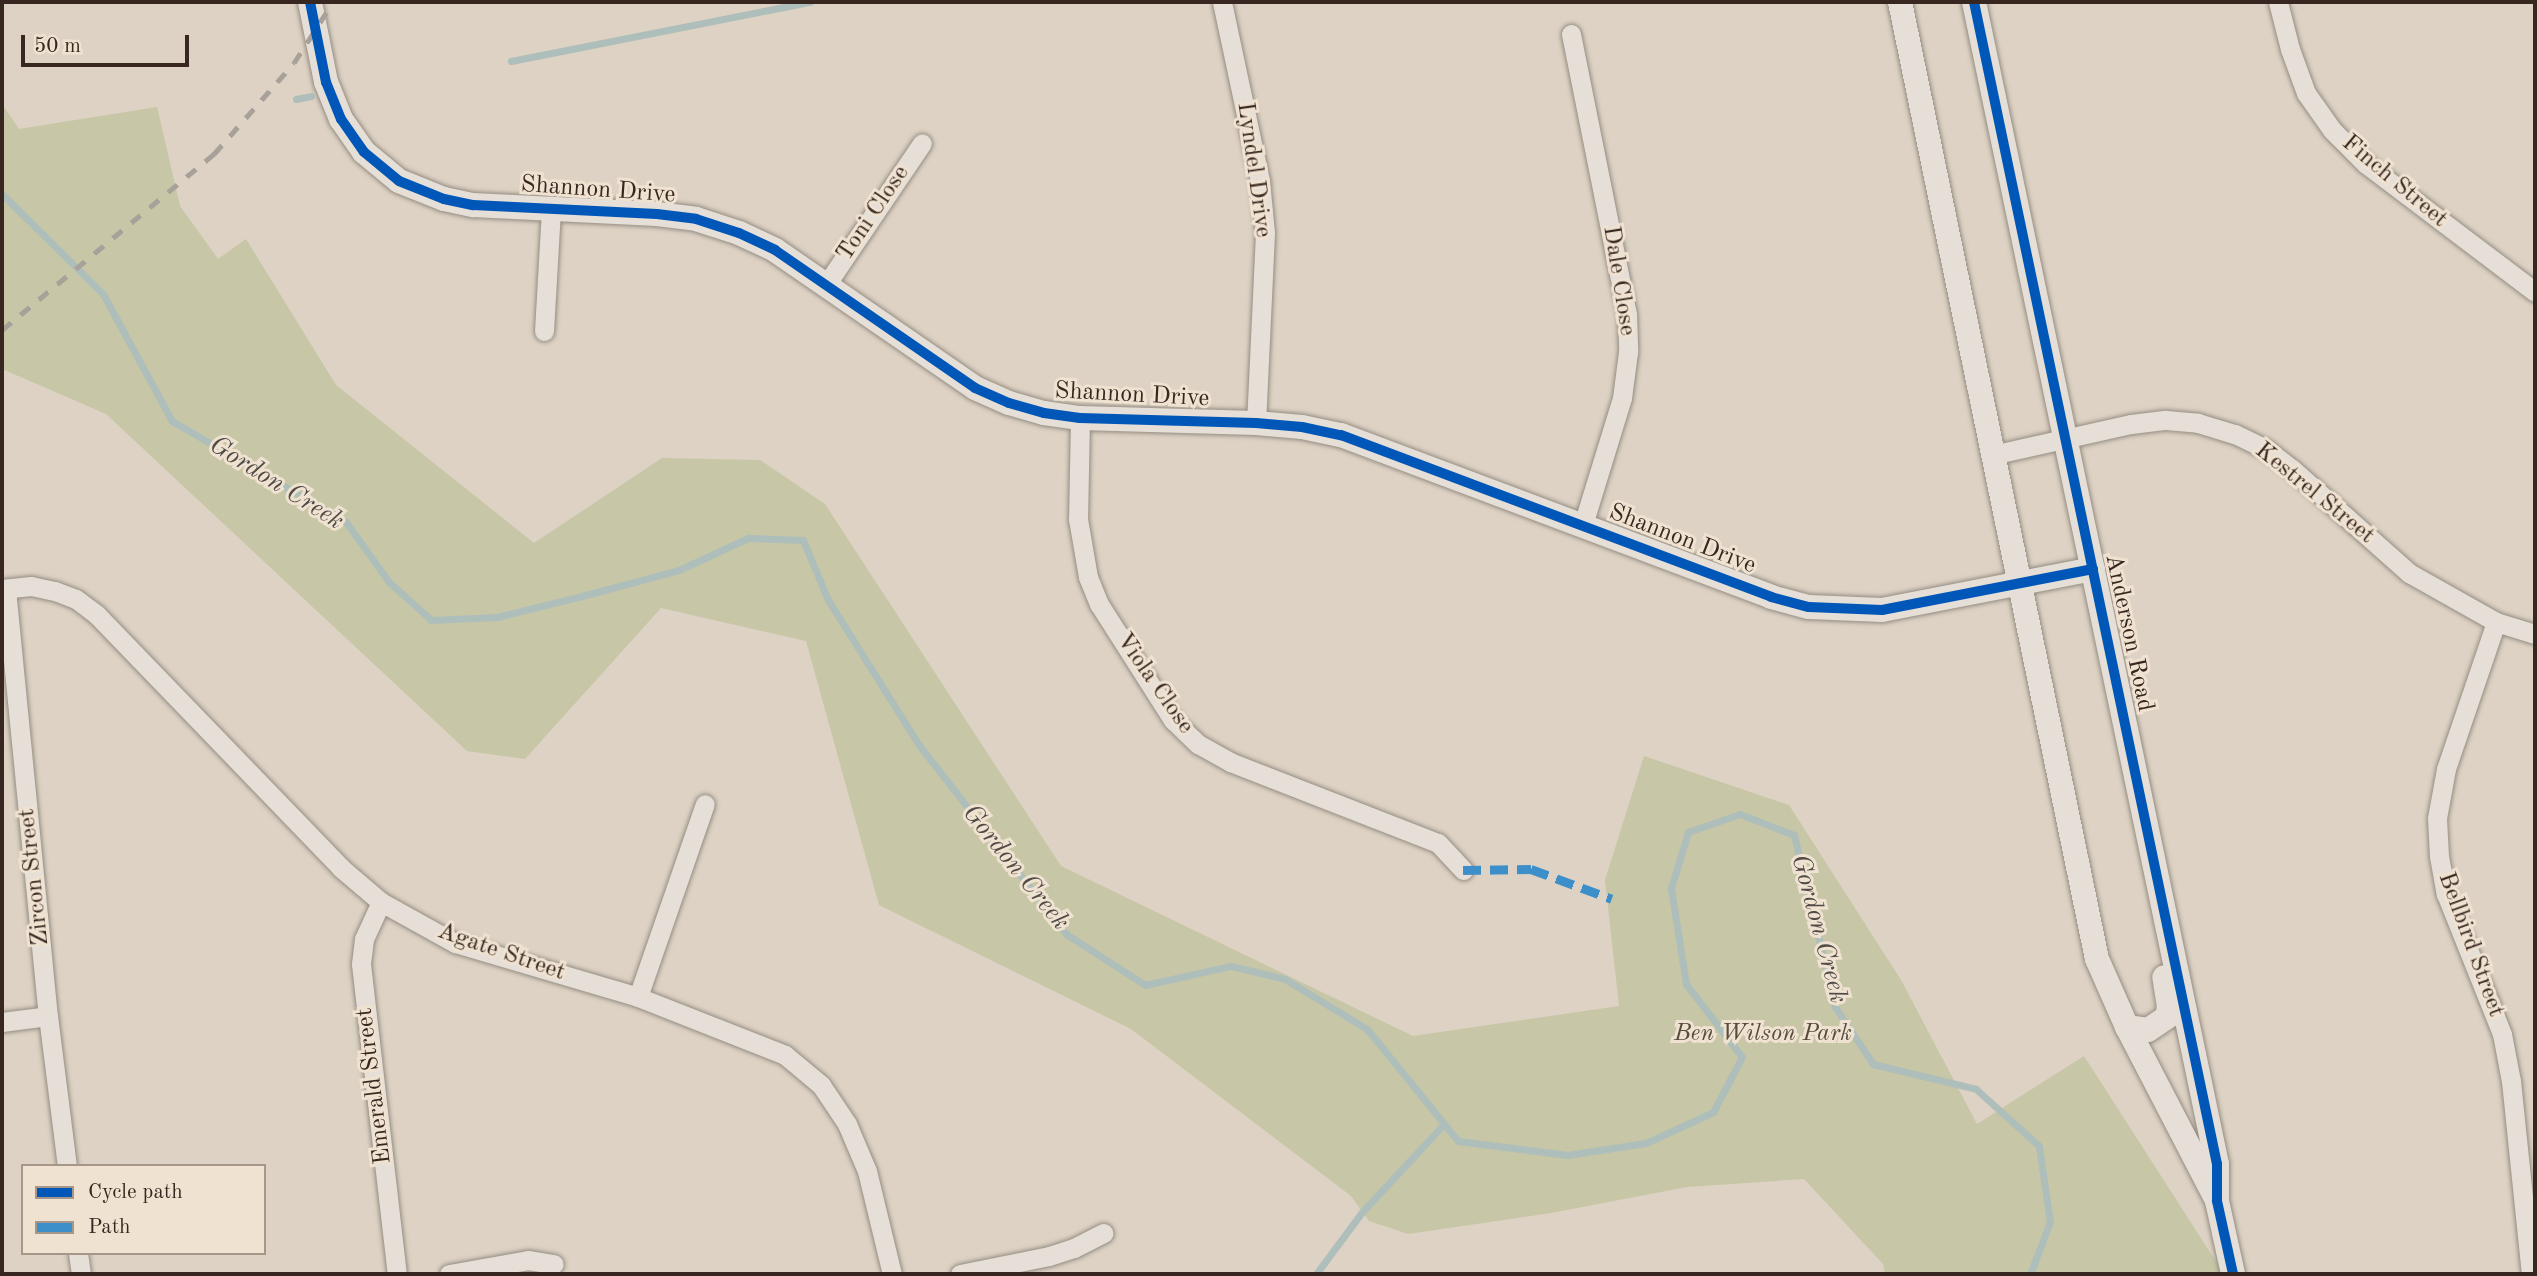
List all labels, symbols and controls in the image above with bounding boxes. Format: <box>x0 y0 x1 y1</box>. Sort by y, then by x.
scale bar <box>24 21 192 65</box>
text: 50 m <box>34 36 81 57</box>
street label: Lyndel Drive <box>1229 101 1277 239</box>
street label: Finch Street <box>2335 129 2453 235</box>
street label: Toni Close <box>831 161 917 267</box>
street label: Shannon Drive <box>520 171 676 211</box>
street label: Dale Close <box>1595 224 1641 338</box>
street label: Shannon Drive <box>1054 378 1210 414</box>
water label: Gordon Creek <box>203 430 349 538</box>
street label: Kestrel Street <box>2248 437 2380 551</box>
street label: Shannon Drive <box>1605 499 1759 581</box>
street label: Anderson Road <box>2097 552 2159 714</box>
street label: Viola Close <box>1109 628 1199 740</box>
water label: Gordon Creek <box>955 799 1075 937</box>
street label: Zircon Street <box>13 807 57 947</box>
water label: Gordon Creek <box>1783 851 1853 1007</box>
street label: Bellbird Street <box>2430 869 2510 1021</box>
street label: Agate Street <box>433 918 569 988</box>
street label: Emerald Street <box>351 1006 399 1166</box>
park label: Ben Wilson Park <box>1674 1021 1852 1049</box>
legend <box>21 1164 266 1255</box>
text: Cycle path <box>88 1182 183 1203</box>
text: Path <box>88 1217 131 1238</box>

